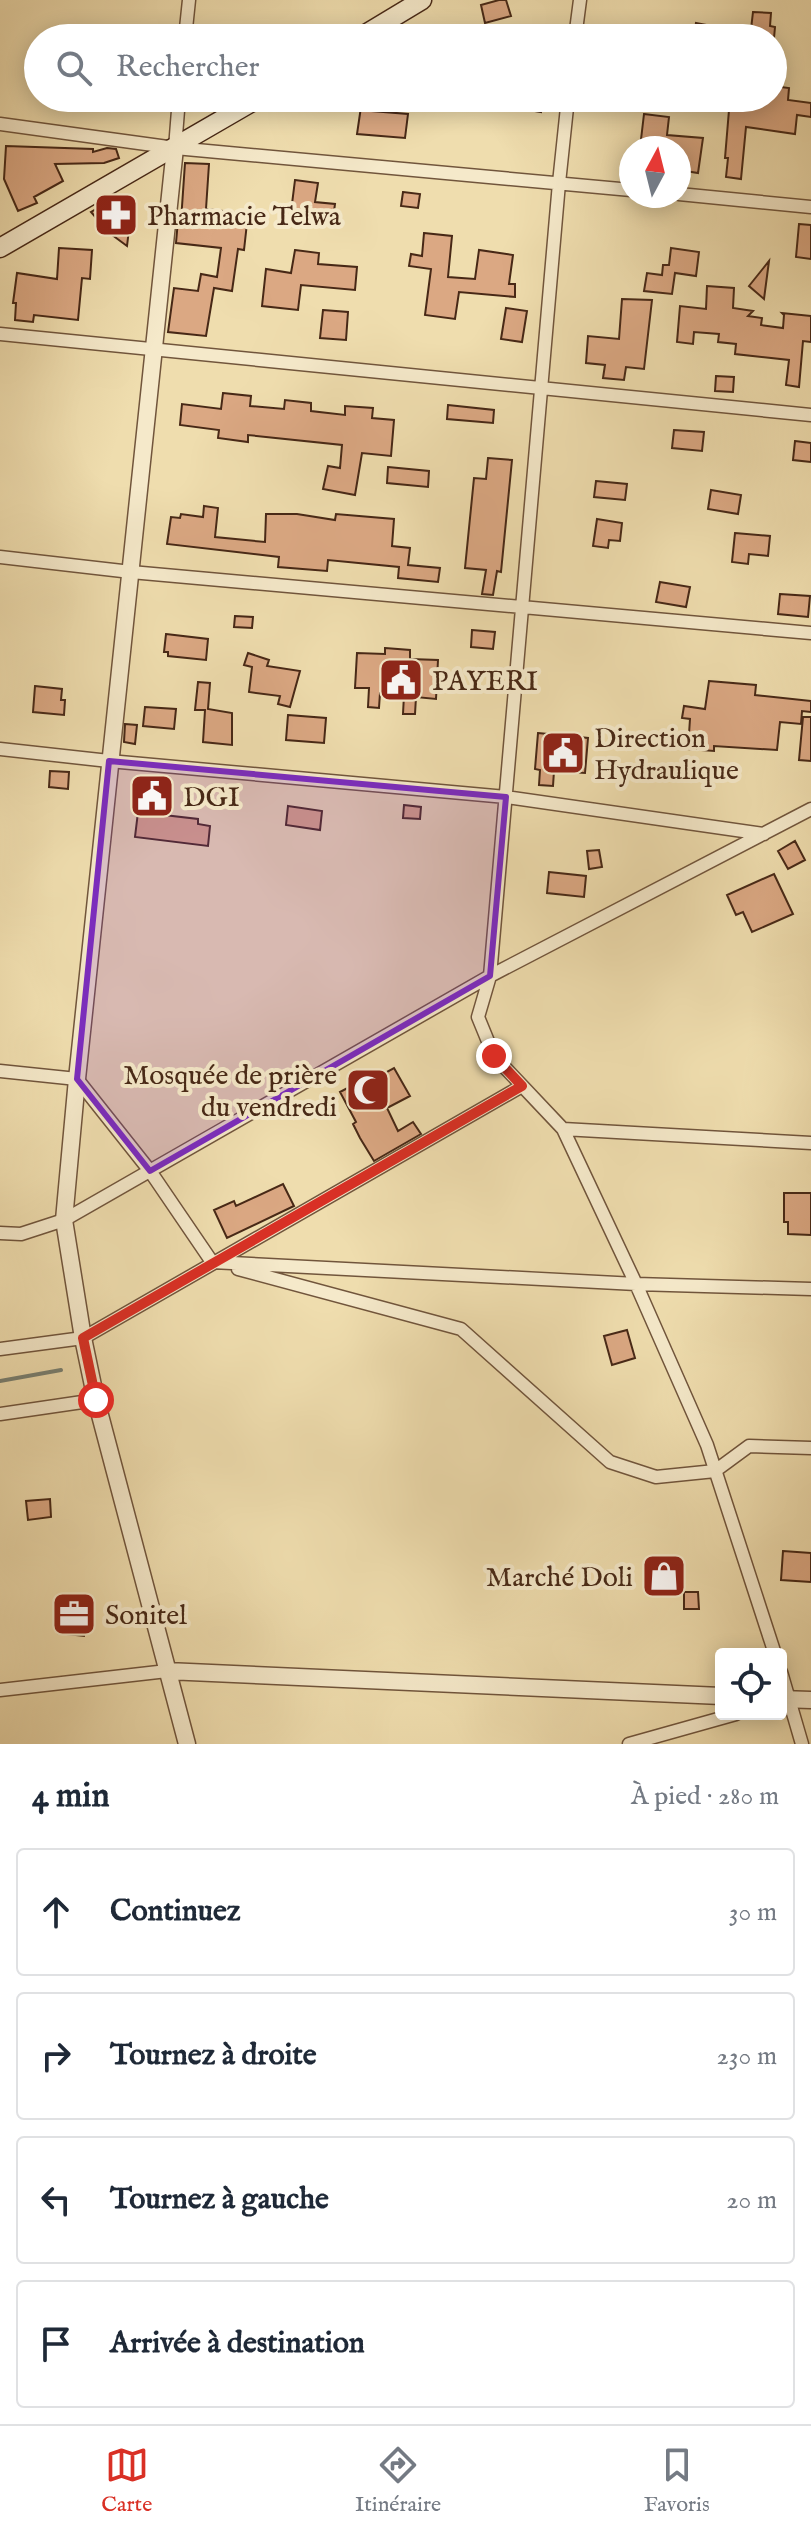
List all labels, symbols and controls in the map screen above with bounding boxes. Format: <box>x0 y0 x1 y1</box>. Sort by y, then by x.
search box <box>24 24 787 112</box>
icon: search <box>52 46 96 90</box>
text: Rechercher <box>116 49 260 87</box>
north arrow <box>619 136 691 208</box>
pharmacy icon: Pharmacie Telwa <box>92 191 140 239</box>
place label: Pharmacie Telwa <box>147 200 342 235</box>
public building icon: PAYERI <box>377 656 425 704</box>
place label: PAYERI <box>432 665 538 700</box>
place label: Direction Hydraulique <box>594 722 739 789</box>
public building icon: Direction Hydraulique <box>539 729 587 777</box>
public building icon: DGI <box>128 772 176 820</box>
place label: DGI <box>183 781 240 816</box>
route end <box>476 1038 512 1074</box>
place label: Mosquée de prière du vendredi <box>123 1059 337 1126</box>
mosque icon: Mosquée de prière du vendredi <box>344 1066 392 1114</box>
route start <box>78 1382 114 1418</box>
shop icon: Marché Doli <box>640 1552 688 1600</box>
place label: Marché Doli <box>486 1561 633 1596</box>
office icon: Sonitel <box>50 1590 98 1638</box>
place label: Sonitel <box>105 1599 187 1634</box>
map controls <box>715 1648 787 1720</box>
button: locate <box>715 1648 787 1720</box>
text: 4 min <box>32 1775 110 1818</box>
text: À pied · 280 m <box>631 1780 779 1813</box>
icon: ahead <box>34 1890 78 1934</box>
text: Continuez <box>110 1893 241 1931</box>
text: 30 m <box>729 1896 777 1929</box>
icon: right <box>34 2034 78 2078</box>
text: Tournez à droite <box>110 2037 317 2075</box>
text: 230 m <box>717 2040 777 2073</box>
icon: left <box>34 2178 78 2222</box>
text: Tournez à gauche <box>110 2181 329 2219</box>
text: 20 m <box>726 2184 777 2217</box>
icon: arrive <box>34 2322 78 2366</box>
text: Arrivée à destination <box>110 2325 365 2363</box>
tab: Carte <box>101 2443 152 2519</box>
tab: Itinéraire <box>355 2443 441 2519</box>
tab: Favoris <box>644 2443 710 2519</box>

